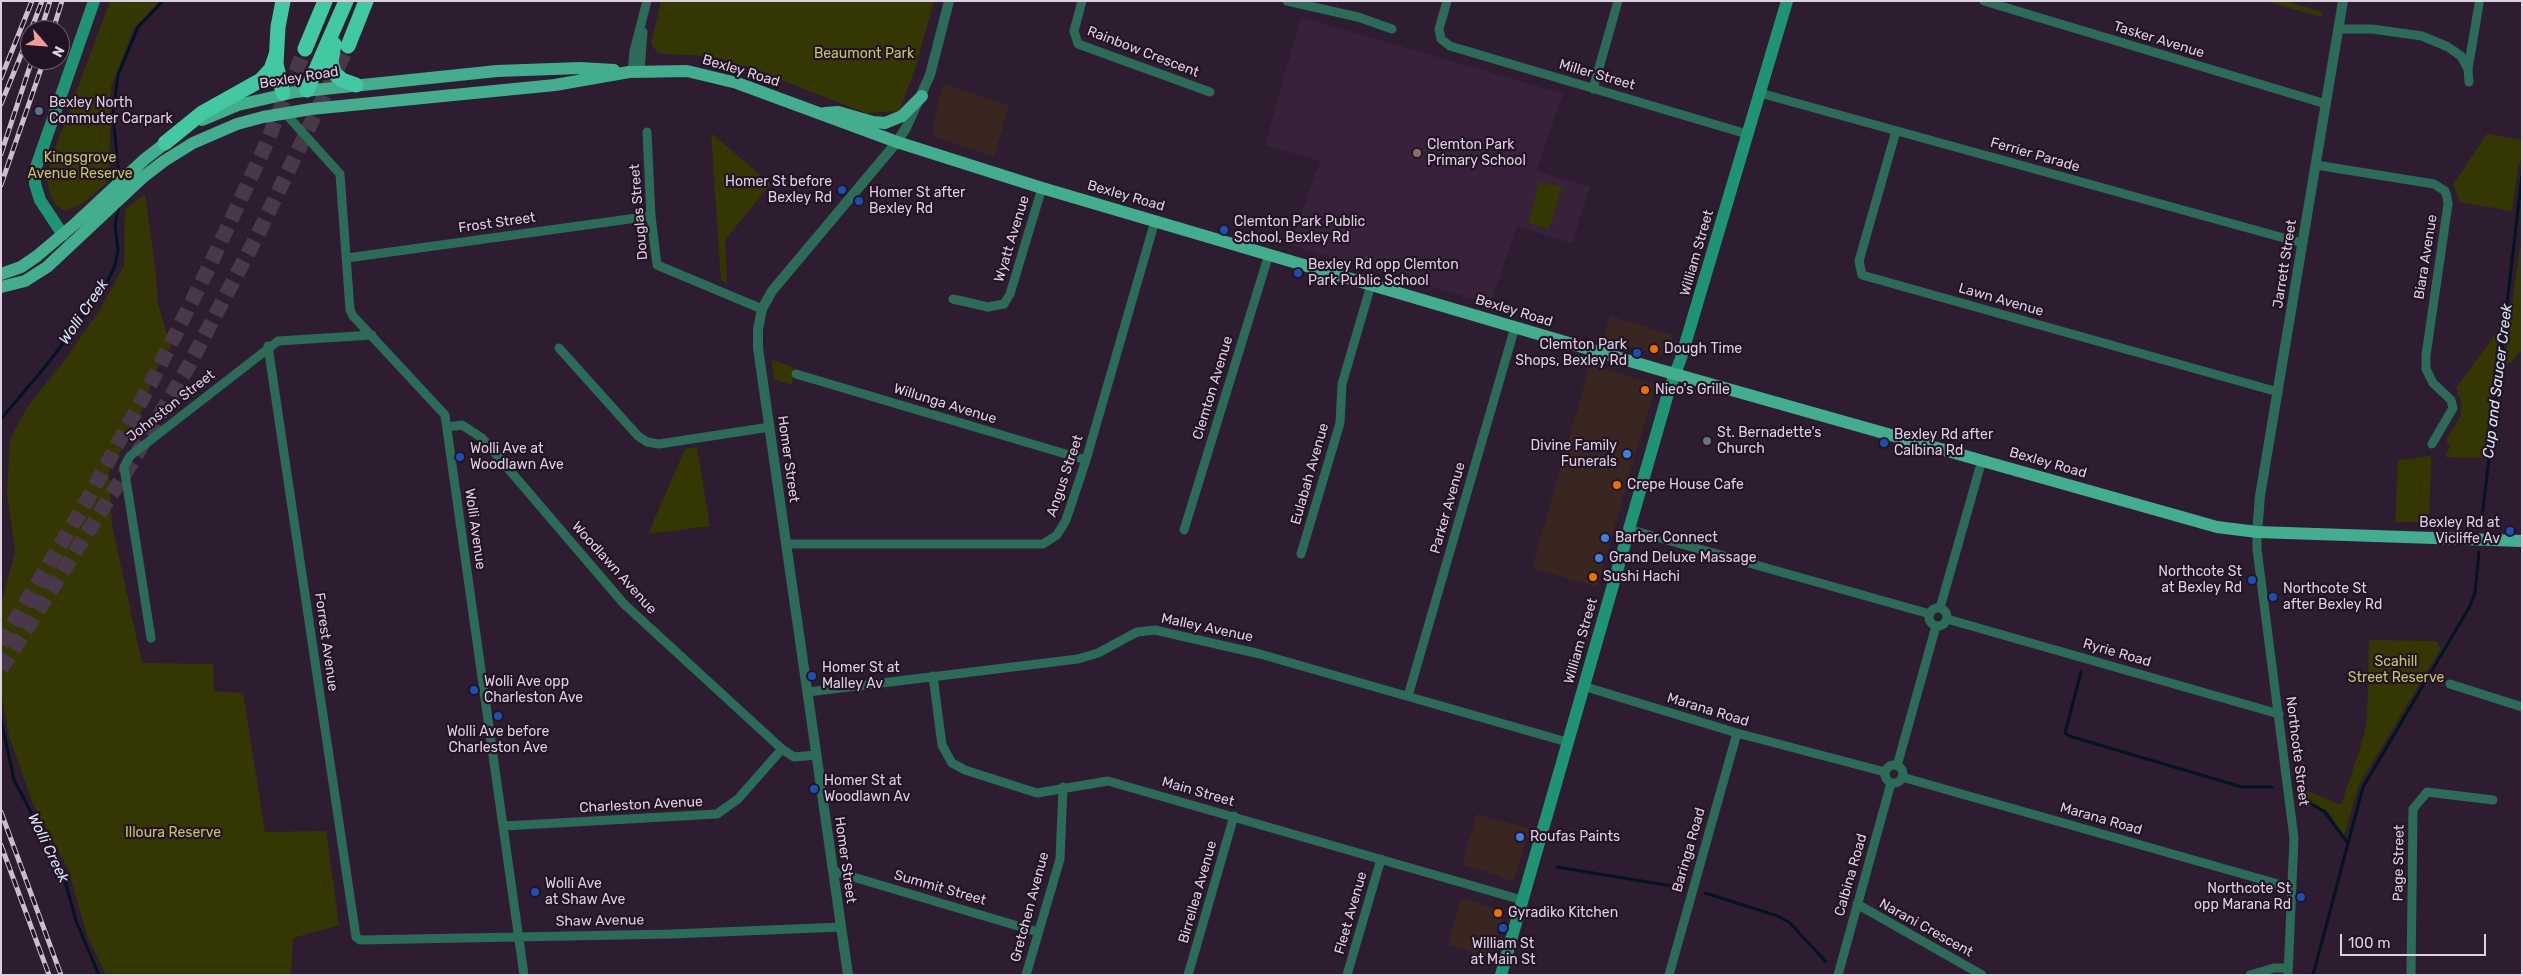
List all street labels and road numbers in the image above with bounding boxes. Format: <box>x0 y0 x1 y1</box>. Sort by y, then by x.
street label: Tasker Avenue <box>2112 18 2206 62</box>
street label: Rainbow Crescent <box>1085 23 1201 81</box>
street label: Bexley Road <box>700 51 782 91</box>
street label: Miller Street <box>1557 56 1637 94</box>
street label: Bexley Road <box>258 63 340 93</box>
street label: Ferrier Parade <box>1988 134 2082 176</box>
street label: Douglas Street <box>626 163 652 261</box>
street label: Bexley Road <box>1085 177 1167 215</box>
street label: Wyatt Avenue <box>991 194 1033 284</box>
street label: William Street <box>1677 208 1717 298</box>
street label: Frost Street <box>457 209 537 237</box>
street label: Biara Avenue <box>2411 213 2441 301</box>
street label: Jarrett Street <box>2270 218 2300 310</box>
street label: Lawn Avenue <box>1957 280 2045 320</box>
street label: Bexley Road <box>1473 291 1555 331</box>
street label: Clemton Avenue <box>1189 334 1237 442</box>
street label: Johnston Street <box>124 366 218 446</box>
street label: Willunga Avenue <box>891 380 999 428</box>
street label: Homer Street <box>774 414 802 504</box>
street label: Eulabah Avenue <box>1287 421 1333 527</box>
street label: Angus Street <box>1043 433 1087 519</box>
street label: Bexley Road <box>2007 444 2089 482</box>
street label: Parker Avenue <box>1427 460 1469 556</box>
street label: Wolli Avenue <box>461 487 489 571</box>
street label: Woodlawn Avenue <box>568 518 660 618</box>
street label: Forrest Avenue <box>311 592 341 692</box>
street label: William Street <box>1561 596 1601 686</box>
street label: Malley Avenue <box>1160 610 1254 646</box>
street label: Ryrie Road <box>2081 635 2153 671</box>
street label: Marana Road <box>1665 690 1751 730</box>
street label: Northcote Street <box>2282 695 2312 807</box>
street label: Main Street <box>1160 774 1236 810</box>
street label: Charleston Avenue <box>579 793 703 817</box>
street label: Marana Road <box>2058 799 2144 839</box>
street label: Baringa Road <box>1669 806 1709 894</box>
street label: Homer Street <box>831 815 859 905</box>
street label: Page Street <box>2390 825 2408 901</box>
street label: Calbina Road <box>1831 832 1871 918</box>
street label: Birrellea Avenue <box>1175 839 1221 945</box>
street label: Gretchen Avenue <box>1007 850 1053 964</box>
street label: Summit Street <box>892 867 988 909</box>
street label: Fleet Avenue <box>1331 870 1371 956</box>
street label: Narani Crescent <box>1876 895 1976 961</box>
street label: Shaw Avenue <box>556 912 644 930</box>

